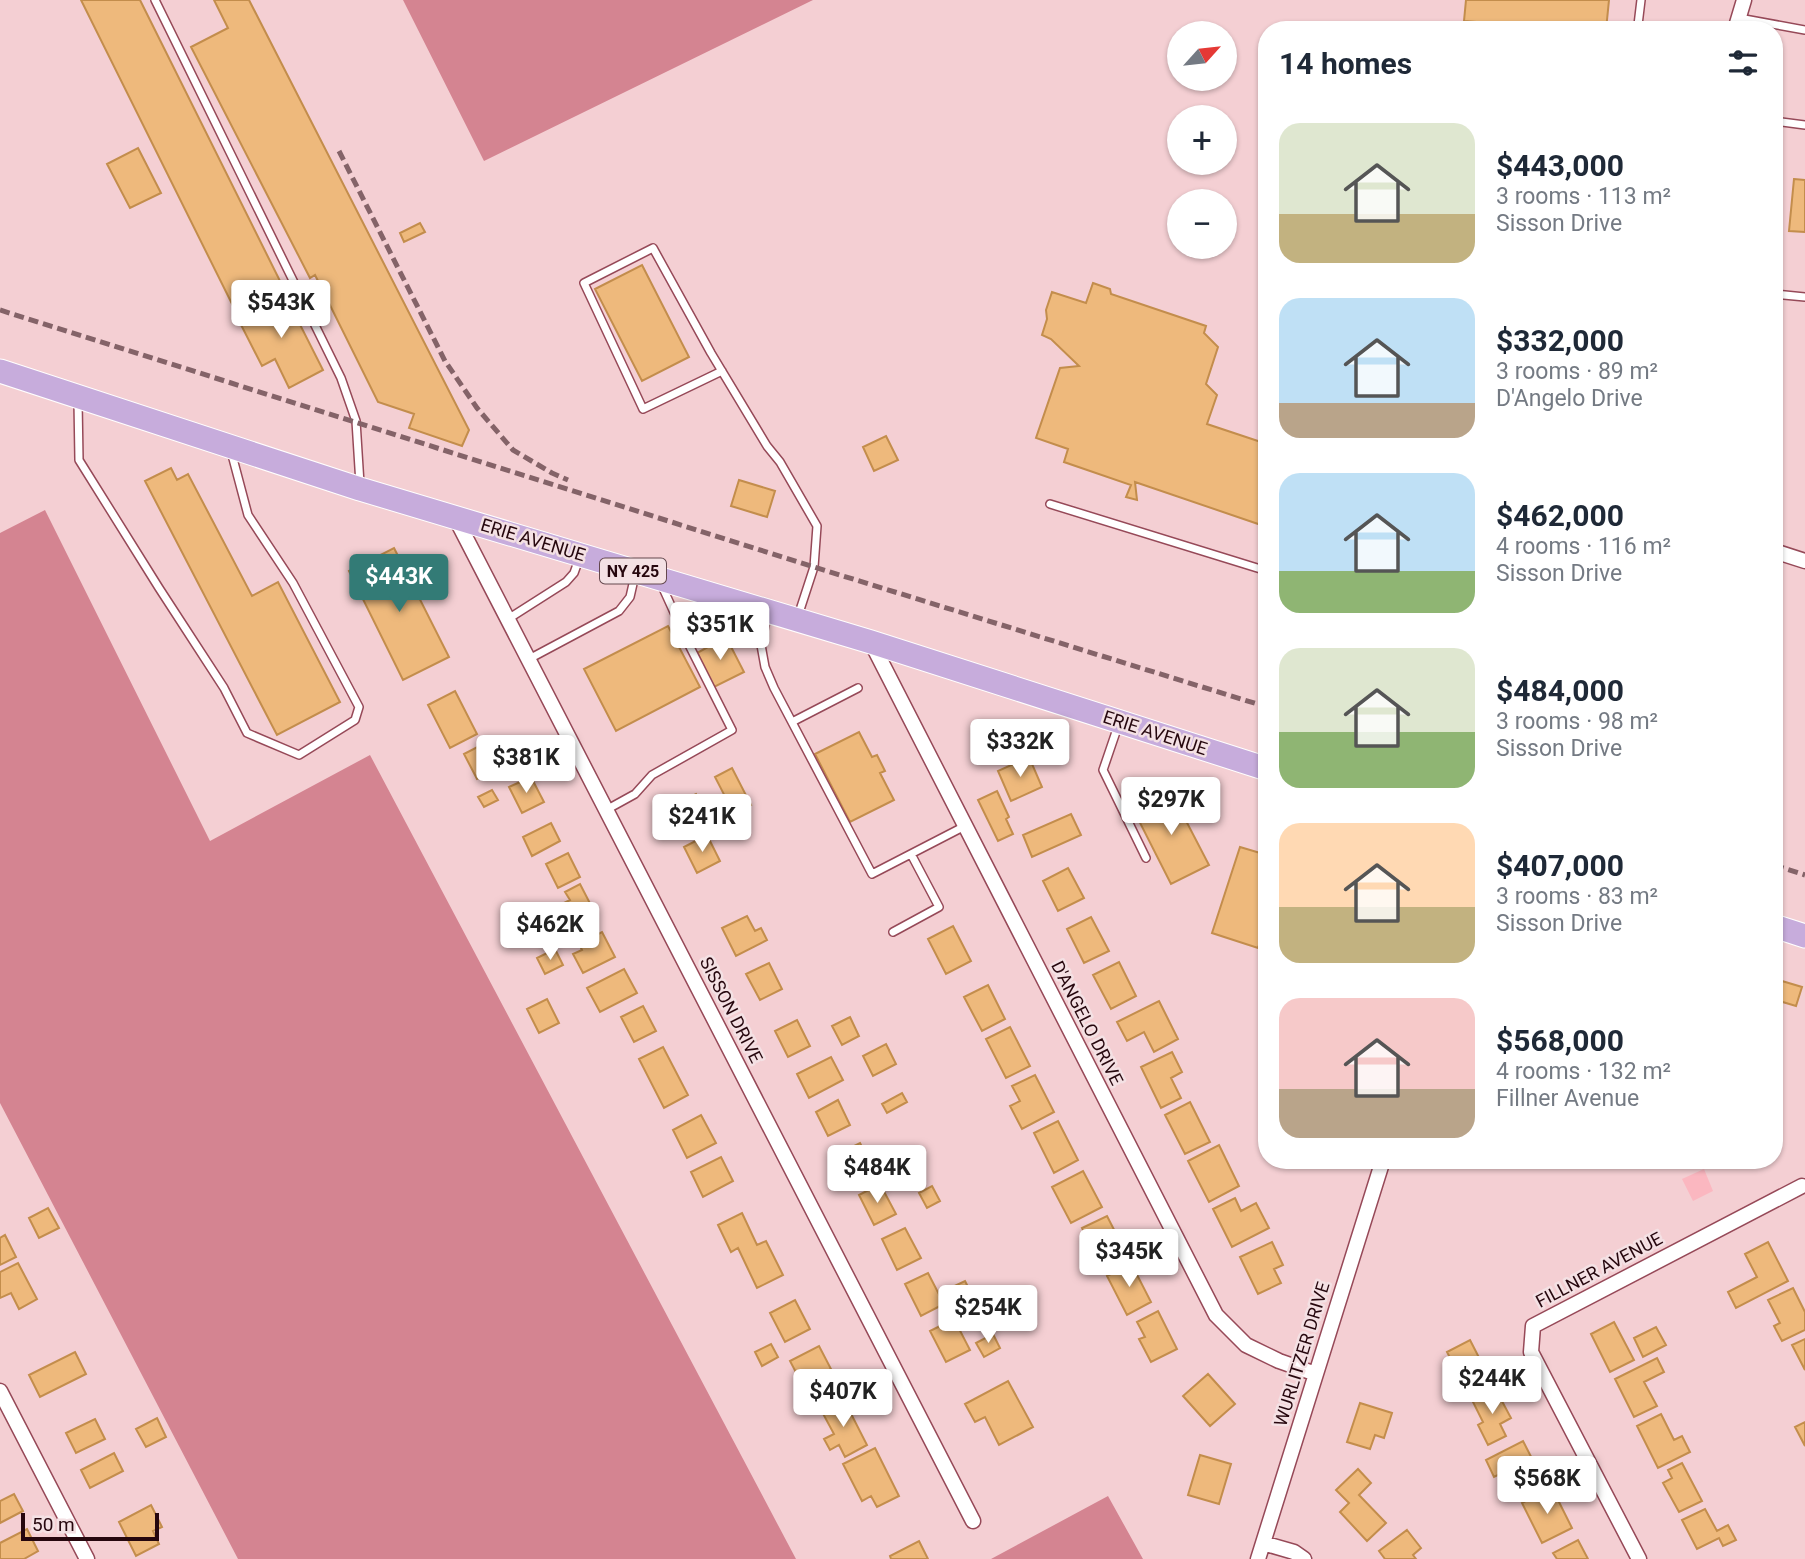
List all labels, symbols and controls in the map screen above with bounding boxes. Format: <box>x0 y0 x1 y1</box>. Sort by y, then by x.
north arrow <box>1167 21 1237 91</box>
map controls <box>1167 21 1237 259</box>
icon: filters <box>1724 44 1762 82</box>
text: 14 homes <box>1279 46 1412 81</box>
button: + <box>1167 105 1237 175</box>
text: $443,000 <box>1496 148 1624 183</box>
icon: home <box>1335 151 1419 235</box>
text: 3 rooms · 113 m² <box>1496 183 1671 210</box>
button: − <box>1167 189 1237 259</box>
text: Sisson Drive <box>1496 210 1622 237</box>
pin: $543K <box>232 280 330 340</box>
text: $543K <box>247 289 315 316</box>
text: $332,000 <box>1496 323 1624 358</box>
icon: home <box>1335 326 1419 410</box>
text: 3 rooms · 89 m² <box>1496 358 1658 385</box>
text: D'Angelo Drive <box>1496 385 1643 412</box>
text: $462,000 <box>1496 498 1624 533</box>
icon: home <box>1335 501 1419 585</box>
street label: ERIE AVENUE <box>478 514 588 565</box>
text: 4 rooms · 116 m² <box>1496 533 1671 560</box>
pin: $443K <box>350 554 448 614</box>
road number: NY 425 <box>600 558 666 584</box>
text: Sisson Drive <box>1496 560 1622 587</box>
text: $443K <box>365 563 433 590</box>
pin: $351K <box>671 602 769 662</box>
text: $351K <box>686 611 754 638</box>
text: $484,000 <box>1496 673 1624 708</box>
icon: home <box>1335 676 1419 760</box>
street label: ERIE AVENUE <box>1100 706 1210 759</box>
text: 3 rooms · 98 m² <box>1496 708 1658 735</box>
pin: $332K <box>971 720 1069 779</box>
text: $332K <box>986 728 1054 755</box>
text: Sisson Drive <box>1496 735 1622 762</box>
pin: $381K <box>477 736 575 795</box>
text: $381K <box>492 744 560 771</box>
pin: $297K <box>1122 778 1220 837</box>
text: $297K <box>1137 786 1205 813</box>
pin: $241K <box>653 794 751 854</box>
text: $241K <box>668 803 736 830</box>
text: $407,000 <box>1496 848 1624 883</box>
icon: home <box>1335 851 1419 935</box>
text: 3 rooms · 83 m² <box>1496 883 1658 910</box>
pin: $462K <box>501 902 599 962</box>
text: Sisson Drive <box>1496 910 1622 937</box>
text: $462K <box>516 911 584 938</box>
street label: SISSON DRIVE <box>696 953 767 1066</box>
street label: D'ANGELO DRIVE <box>1047 957 1128 1088</box>
text: $568,000 <box>1496 1023 1624 1058</box>
icon: home <box>1335 1026 1419 1110</box>
text: 4 rooms · 132 m² <box>1496 1058 1671 1085</box>
text: Fillner Avenue <box>1496 1085 1639 1112</box>
pin: $484K <box>828 1146 926 1205</box>
text: $484K <box>843 1154 911 1181</box>
street label: FILLNER AVENUE <box>1532 1227 1666 1312</box>
pin: $345K <box>1080 1230 1178 1289</box>
text: $345K <box>1095 1238 1163 1265</box>
street label: WURLITZER DRIVE <box>1270 1279 1333 1429</box>
pin: $254K <box>939 1286 1037 1345</box>
text: $254K <box>954 1294 1022 1321</box>
pin: $244K <box>1443 1356 1541 1416</box>
text: $244K <box>1458 1365 1526 1392</box>
pin: $407K <box>794 1370 892 1429</box>
text: $407K <box>809 1378 877 1405</box>
pin: $568K <box>1498 1456 1596 1516</box>
text: $568K <box>1513 1465 1581 1492</box>
scale bar <box>21 1510 159 1542</box>
text: 50 m <box>32 1513 75 1536</box>

